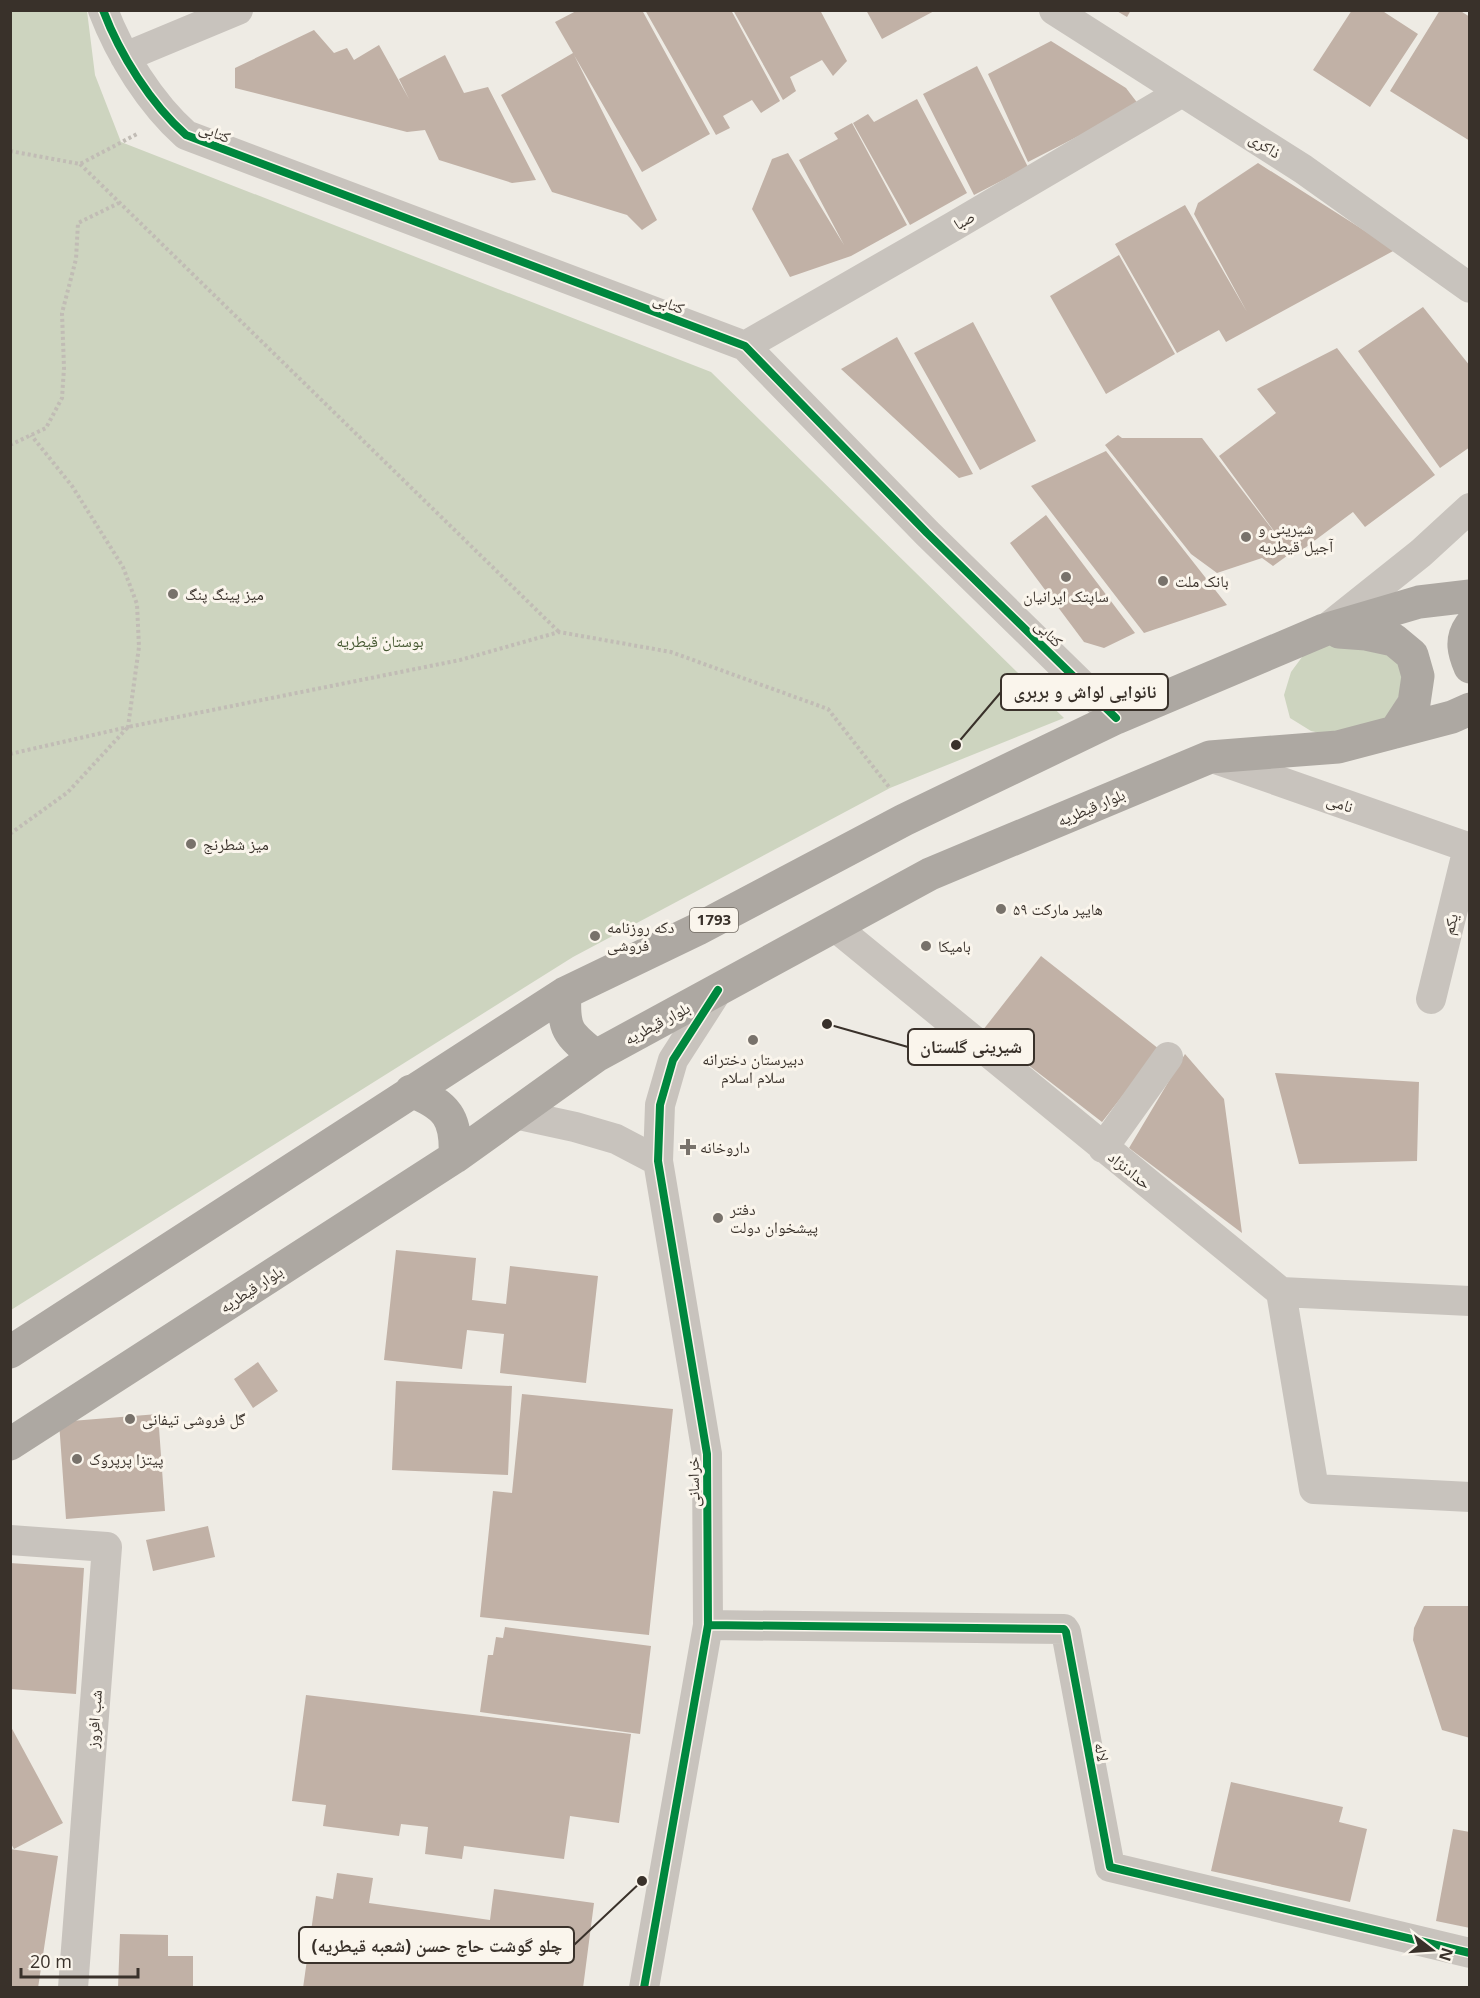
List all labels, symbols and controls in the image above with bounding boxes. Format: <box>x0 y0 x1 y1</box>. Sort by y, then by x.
street label: کتابی <box>196 116 234 148</box>
street label: ذاکری <box>1245 127 1285 163</box>
street label: صبا <box>949 205 979 235</box>
street label: کتابی <box>650 287 688 319</box>
place label: شیرینی و آجیل قیطریه <box>1258 517 1334 557</box>
marker: شیرینی و آجیل قیطریه <box>1239 530 1253 544</box>
marker: ساپتک ایرانیان <box>1059 570 1073 584</box>
place label: بانک ملت <box>1175 570 1229 592</box>
marker: بانک ملت <box>1156 574 1170 588</box>
place label: میز پینگ پنگ <box>185 583 264 605</box>
place label: ساپتک ایرانیان <box>1023 585 1109 607</box>
marker: میز پینگ پنگ <box>166 587 180 601</box>
street label: کتابی <box>1030 614 1068 652</box>
park label: بوستان قیطریه <box>336 630 424 652</box>
callout: نانوایی لواش و بربری <box>1001 674 1168 710</box>
text: نانوایی لواش و بربری <box>1013 679 1157 703</box>
street label: بلوار قیطریه <box>1054 783 1128 831</box>
street label: نامی <box>1324 788 1356 818</box>
place label: میز شطرنج <box>203 833 269 855</box>
marker: میز شطرنج <box>184 837 198 851</box>
place label: هایپر مارکت ۵۹ <box>1013 898 1103 920</box>
marker: هایپر مارکت ۵۹ <box>994 902 1008 916</box>
road number: 1793 <box>690 908 738 932</box>
street label: یکم <box>1437 911 1463 937</box>
place label: دکه روزنامه فروشی <box>607 916 674 956</box>
marker: دکه روزنامه فروشی <box>588 929 602 943</box>
place label: بامیکا <box>938 935 971 957</box>
marker: بامیکا <box>919 939 933 953</box>
street label: بلوار قیطریه <box>620 996 694 1050</box>
callout: شیرینی گلستان <box>908 1029 1034 1065</box>
marker: دبیرستان دخترانه سلام اسلام <box>746 1033 760 1047</box>
text: شیرینی گلستان <box>920 1034 1022 1058</box>
place label: دبیرستان دخترانه سلام اسلام <box>702 1048 804 1088</box>
place label: داروخانه <box>700 1136 750 1158</box>
marker: داروخانه <box>681 1140 695 1154</box>
street label: حدادنژاد <box>1104 1146 1156 1194</box>
place label: دفتر پیشخوان دولت <box>729 1198 818 1238</box>
marker: دفتر پیشخوان دولت <box>711 1211 725 1225</box>
street label: بلوار قیطریه <box>215 1260 287 1318</box>
place label: گل فروشی تیفانی <box>142 1408 246 1430</box>
marker: گل فروشی تیفانی <box>123 1412 137 1426</box>
place label: پیتزا پرپروک <box>89 1448 164 1470</box>
marker: پیتزا پرپروک <box>70 1452 84 1466</box>
street label: خراسانی <box>682 1457 704 1507</box>
street label: شب افروز <box>81 1689 107 1750</box>
street label: لاله <box>1090 1741 1114 1763</box>
north arrow <box>1402 1920 1462 1980</box>
callout: چلو گوشت حاج حسن (شعبه قیطریه) <box>299 1927 574 1963</box>
text: چلو گوشت حاج حسن (شعبه قیطریه) <box>311 1933 563 1957</box>
scale bar <box>21 1941 138 1979</box>
text: N <box>1434 1945 1459 1964</box>
text: 20 m <box>30 1949 72 1973</box>

